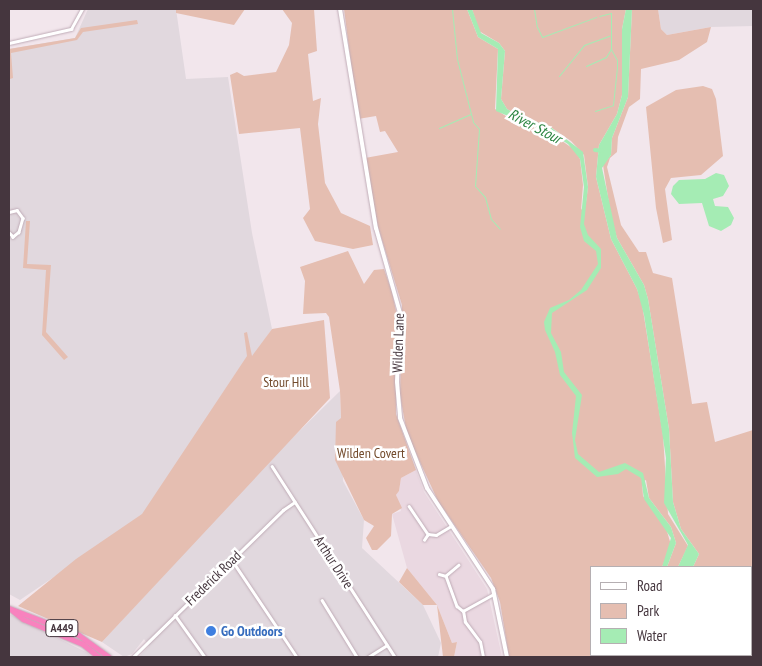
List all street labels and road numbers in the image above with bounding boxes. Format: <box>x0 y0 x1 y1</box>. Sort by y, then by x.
street label: Wilden Lane <box>389 313 407 373</box>
street label: Arthur Drive <box>311 533 357 591</box>
street label: Frederick Road <box>181 547 245 609</box>
road number: A449 <box>44 618 80 638</box>

